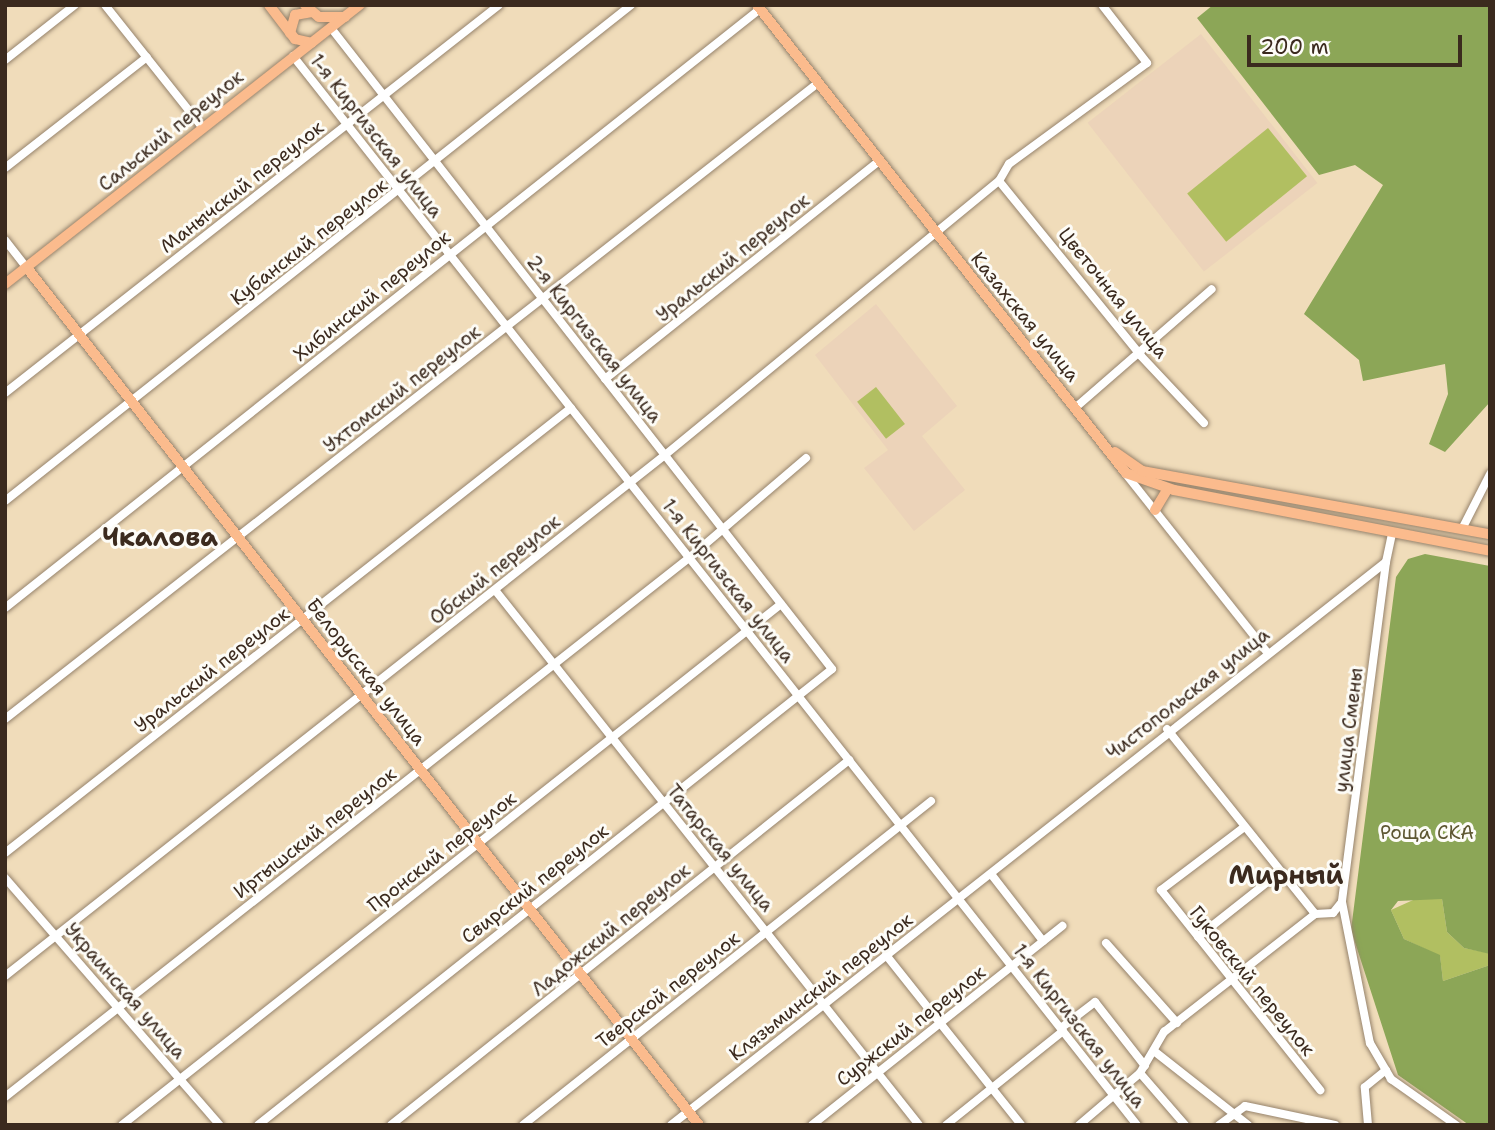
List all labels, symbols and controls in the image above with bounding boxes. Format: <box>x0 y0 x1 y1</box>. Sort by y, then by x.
scale bar <box>1250 21 1465 65</box>
text: 200 m <box>1260 33 1329 61</box>
street label: 1-я Киргизская улица <box>305 50 447 222</box>
street label: Сальский переулок <box>94 66 248 196</box>
street label: Манычский переулок <box>156 116 328 258</box>
street label: Кубанский переулок <box>226 174 392 310</box>
street label: Уральский переулок <box>652 189 814 327</box>
street label: Цветочная улица <box>1053 223 1173 363</box>
street label: Хибинский переулок <box>289 226 455 366</box>
street label: Казахская улица <box>966 248 1084 386</box>
street label: 2-я Киргизская улица <box>522 251 666 427</box>
street label: Ухтомский переулок <box>319 321 485 457</box>
street label: 1-я Киргизская улица <box>657 495 799 667</box>
street label: Обский переулок <box>425 510 565 630</box>
district label: Чкалова <box>102 521 218 553</box>
street label: Белорусская улица <box>301 594 431 750</box>
street label: Уральский переулок <box>130 602 294 738</box>
street label: Чистопольская улица <box>1102 623 1274 765</box>
street label: улица Смены <box>1330 666 1368 794</box>
street label: Иртышский переулок <box>229 763 401 903</box>
street label: Татарская улица <box>662 780 778 916</box>
street label: Пронский переулок <box>363 787 521 917</box>
street label: Свирский переулок <box>457 820 613 948</box>
park label: Роща СКА <box>1380 822 1474 844</box>
street label: Ладожский переулок <box>527 859 695 1001</box>
district label: Мирный <box>1228 859 1344 891</box>
street label: Гуковский переулок <box>1185 902 1319 1060</box>
street label: Клязьминский переулок <box>725 908 917 1066</box>
street label: Украинская улица <box>60 918 190 1064</box>
street label: Тверской переулок <box>592 927 744 1053</box>
street label: 1-я Киргизская улица <box>1008 940 1150 1112</box>
street label: Суржский переулок <box>832 961 990 1091</box>

